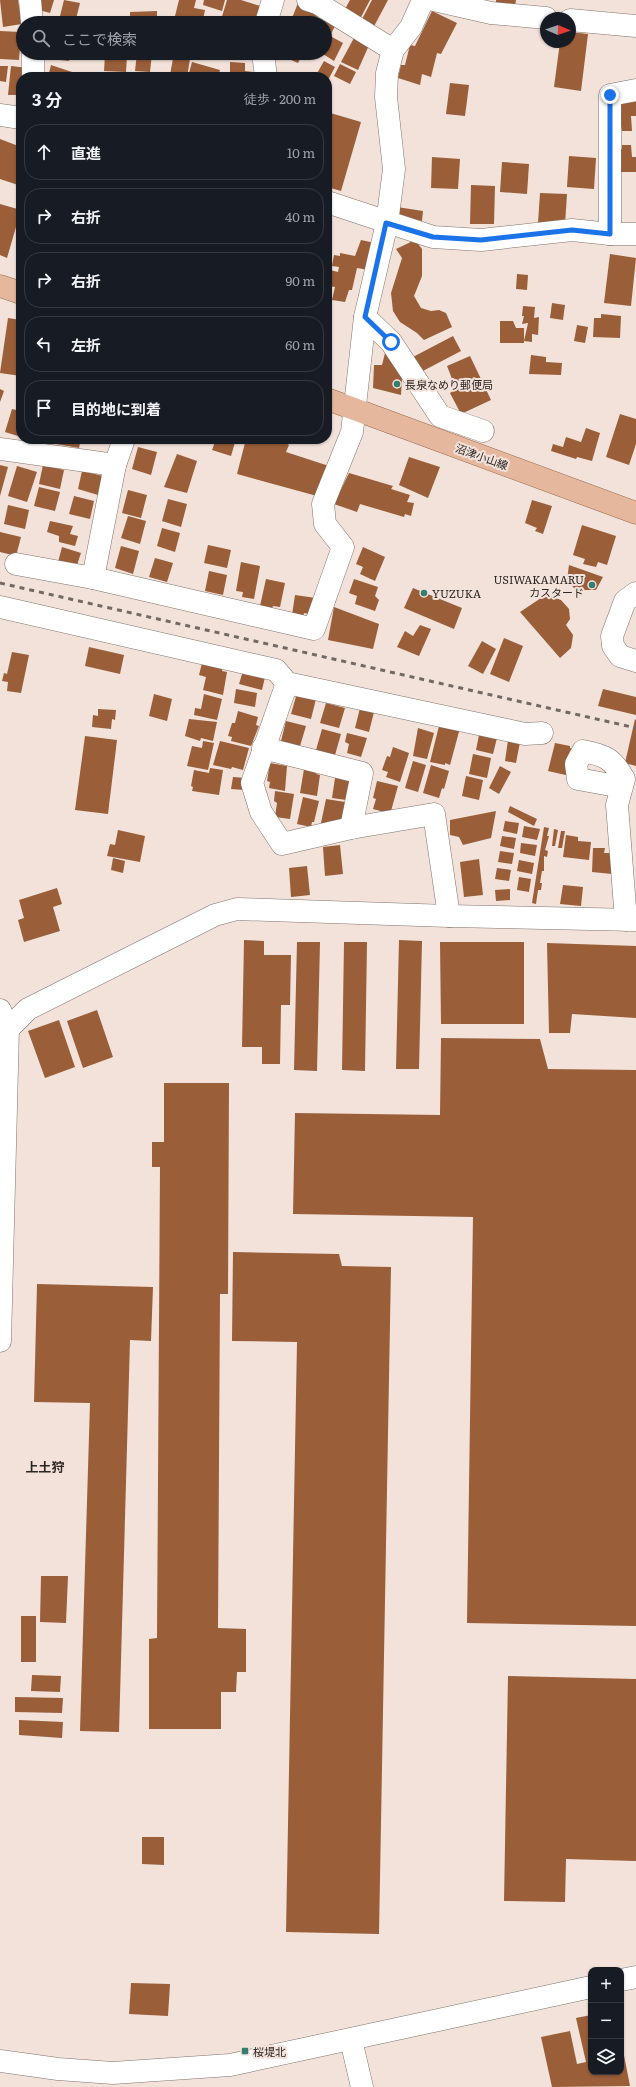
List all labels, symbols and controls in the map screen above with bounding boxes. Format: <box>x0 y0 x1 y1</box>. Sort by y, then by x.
north arrow <box>540 12 576 48</box>
search box <box>16 16 332 60</box>
icon: search <box>30 27 52 49</box>
text: ここで検索 <box>62 27 137 50</box>
text: 3 分 <box>32 86 62 111</box>
route end <box>601 86 619 104</box>
text: 徒歩 · 200 m <box>244 89 316 108</box>
icon: ahead <box>33 141 55 163</box>
text: 直進 <box>71 141 101 164</box>
text: 10 m <box>287 143 315 162</box>
icon: right <box>33 205 55 227</box>
text: 右折 <box>71 205 101 228</box>
text: 40 m <box>285 207 315 226</box>
icon: right <box>33 269 55 291</box>
text: 右折 <box>71 269 101 292</box>
text: 90 m <box>285 271 315 290</box>
icon: left <box>33 333 55 355</box>
text: 左折 <box>71 333 101 356</box>
route start <box>382 333 400 351</box>
text: 60 m <box>285 335 315 354</box>
place label: 長泉なめり郵便局 <box>405 376 493 392</box>
marker: 長泉なめり郵便局 <box>392 379 402 389</box>
icon: arrive <box>33 397 55 419</box>
text: 目的地に到着 <box>71 397 161 420</box>
street label: 沼津小山線 <box>453 439 511 473</box>
place label: USIWAKAMARU カスタード <box>494 571 584 600</box>
marker: USIWAKAMARU カスタード <box>587 580 597 590</box>
place label: YUZUKA <box>432 585 481 601</box>
marker: YUZUKA <box>419 588 429 598</box>
district label: 上土狩 <box>25 1457 65 1476</box>
map controls <box>588 1967 624 2075</box>
button: + <box>588 1967 624 2003</box>
button: − <box>588 2003 624 2039</box>
button: layers <box>588 2039 624 2075</box>
place label: 桜堤北 <box>253 2043 286 2059</box>
marker: 桜堤北 <box>240 2046 250 2056</box>

